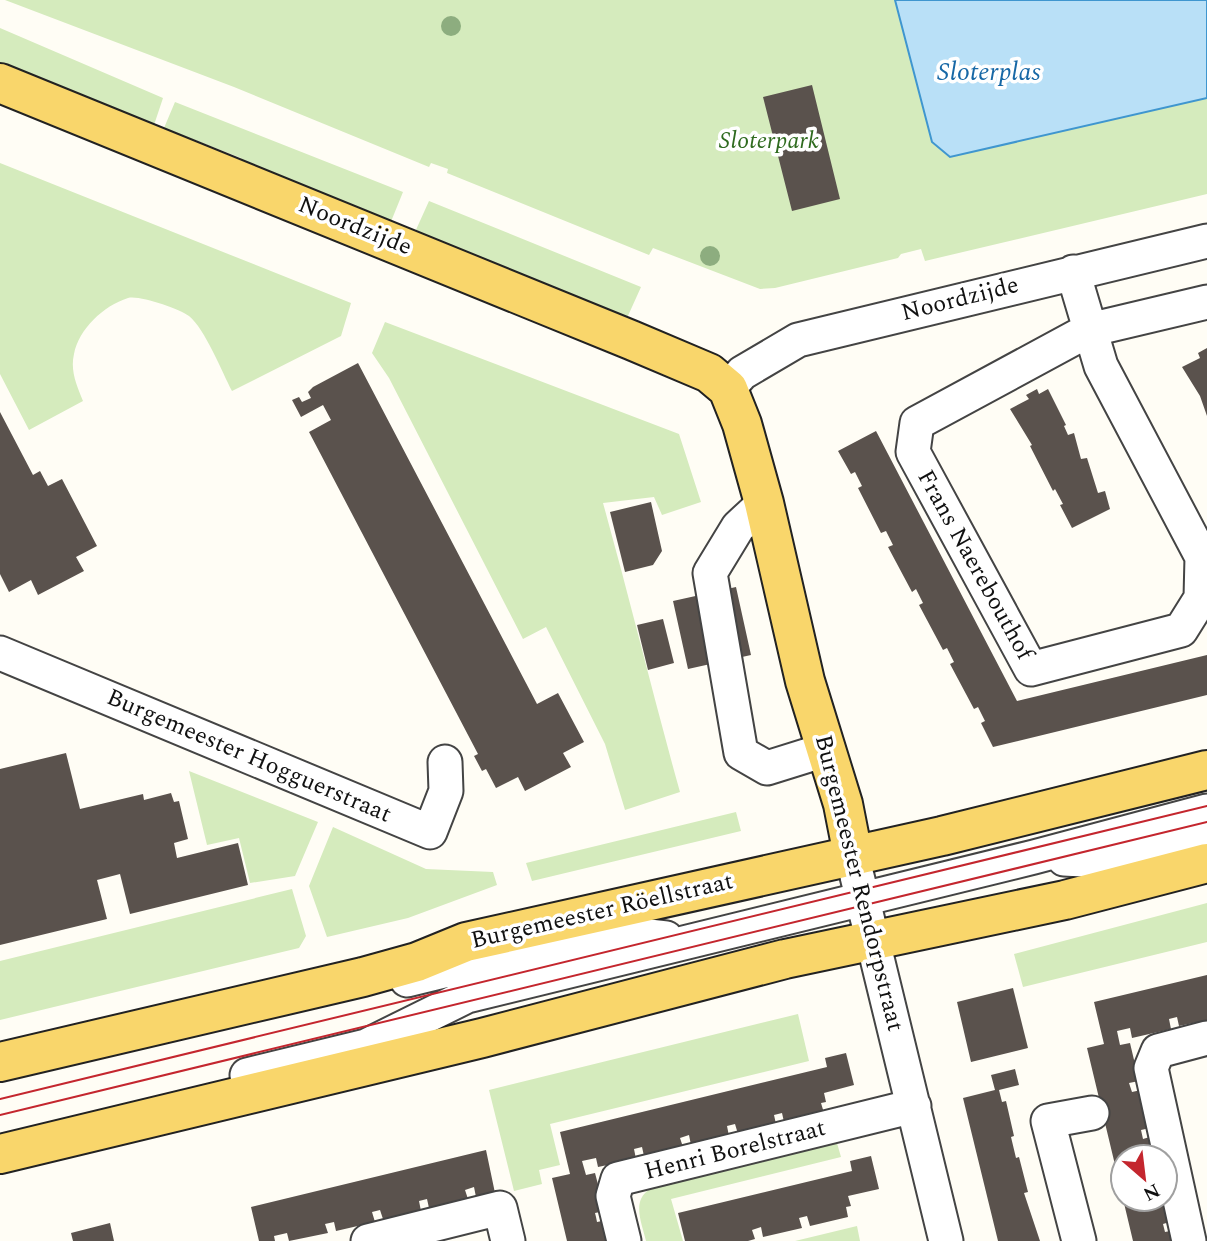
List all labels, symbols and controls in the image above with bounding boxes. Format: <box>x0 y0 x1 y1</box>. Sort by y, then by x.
water label: Sloterplas <box>937 52 1041 92</box>
park label: Sloterpark <box>719 123 819 159</box>
street label: Noordzijde <box>293 187 417 265</box>
street label: Noordzijde <box>898 267 1022 331</box>
street label: Frans Naerebouthof <box>908 463 1043 668</box>
street label: Burgemeester Hogguerstraat <box>101 680 397 832</box>
street label: Burgemeester Rendorpstraat <box>805 731 913 1035</box>
street label: Burgemeester Röellstraat <box>467 863 737 959</box>
street label: Henri Borelstraat <box>640 1110 830 1190</box>
north arrow <box>1109 1143 1179 1213</box>
text: N <box>1138 1175 1165 1208</box>

